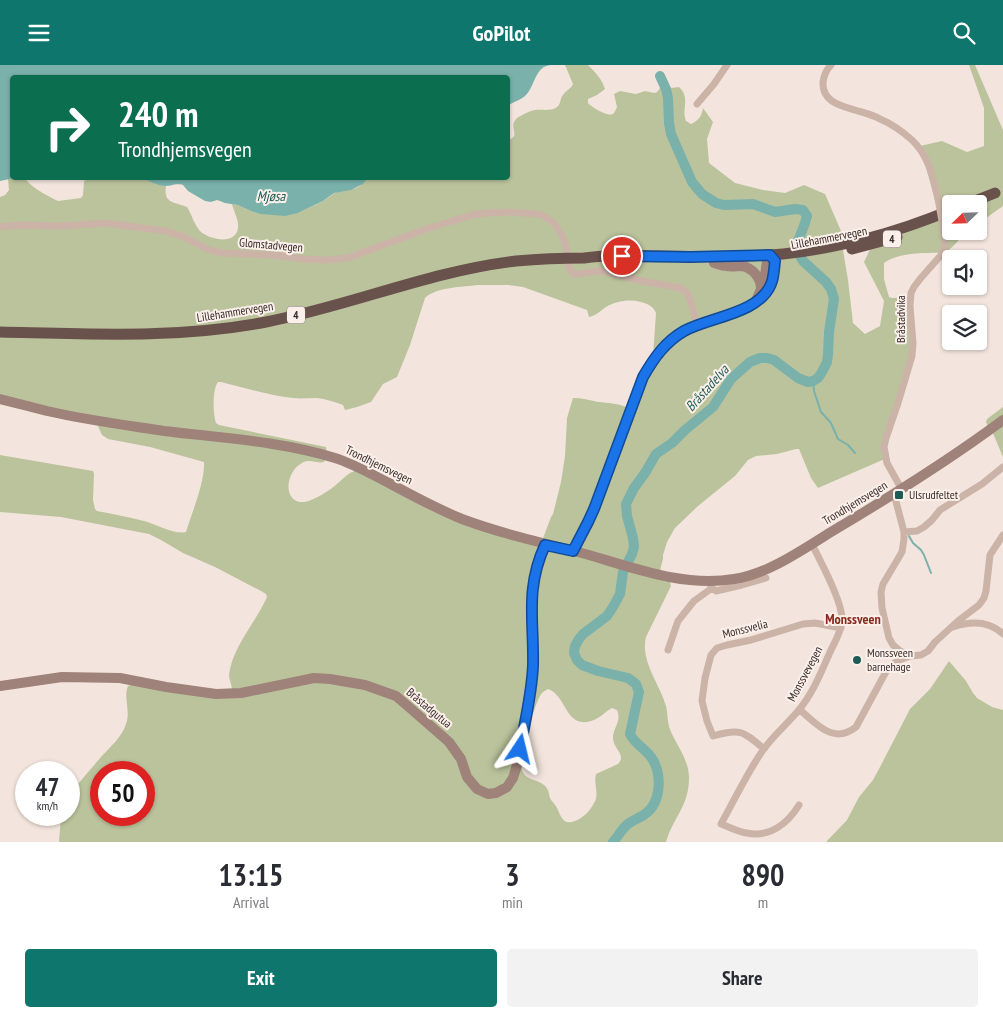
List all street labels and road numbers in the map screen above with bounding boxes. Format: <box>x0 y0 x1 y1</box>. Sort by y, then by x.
street label: Lillehammervegen <box>790 223 868 252</box>
road number: 4 <box>883 230 901 247</box>
street label: Glomstadvegen <box>239 234 304 255</box>
street label: Bråstadvika <box>893 295 908 343</box>
street label: Lillehammervegen <box>196 298 274 325</box>
road number: 4 <box>287 307 305 323</box>
street label: Trondhjemsvegen <box>343 442 415 487</box>
street label: Trondhjemsvegen <box>820 477 890 528</box>
street label: Monssvelia <box>721 616 769 641</box>
street label: Monssvevegen <box>784 644 825 704</box>
street label: Bråstadgutua <box>404 684 455 731</box>

